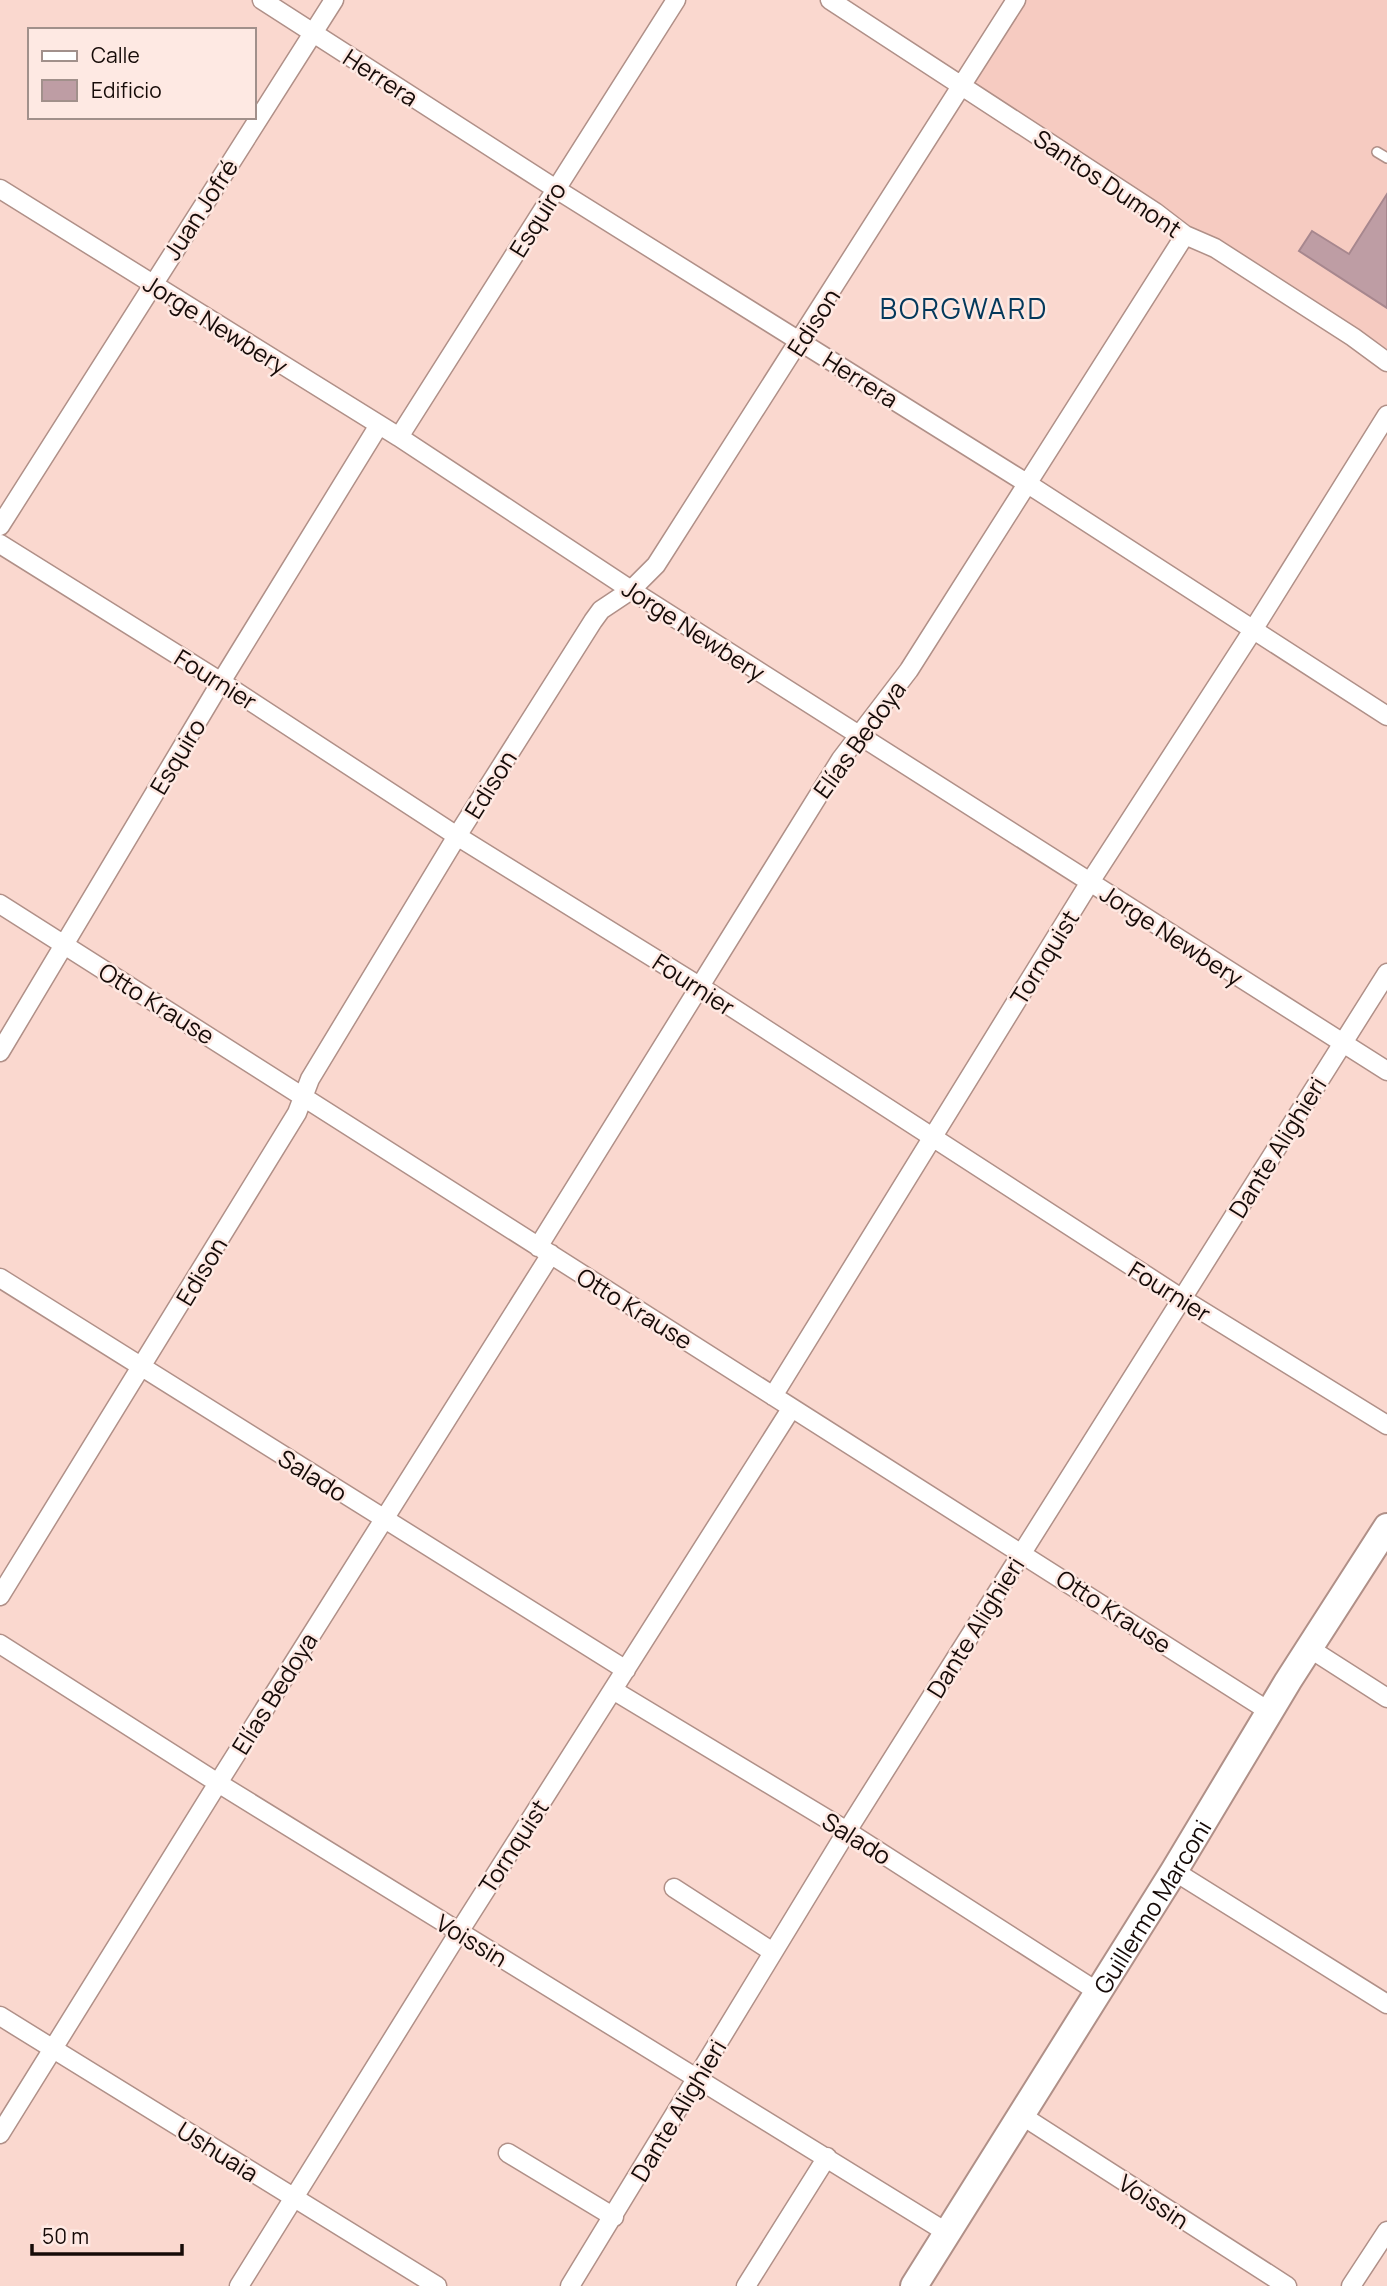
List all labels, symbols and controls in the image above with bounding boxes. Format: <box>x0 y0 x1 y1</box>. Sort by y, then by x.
legend <box>28 28 256 119</box>
text: Calle <box>91 41 140 69</box>
street label: Herrera <box>337 41 425 113</box>
text: Edificio <box>91 76 162 104</box>
street label: Santos Dumont <box>1028 121 1188 245</box>
street label: Juan Jofré <box>155 152 245 266</box>
street label: Esquiro <box>501 175 573 263</box>
street label: Jorge Newbery <box>138 266 295 382</box>
street label: Edison <box>779 282 847 362</box>
district label: BORGWARD <box>880 289 1048 327</box>
street label: Herrera <box>817 343 905 415</box>
street label: Jorge Newbery <box>616 571 772 689</box>
street label: Fournier <box>169 641 264 717</box>
street label: Elías Bedoya <box>805 674 913 804</box>
street label: Esquiro <box>141 712 213 800</box>
street label: Edison <box>456 744 524 824</box>
street label: Jorge Newbery <box>1094 876 1250 994</box>
street label: Tornquist <box>1002 903 1086 1011</box>
street label: Fournier <box>647 945 742 1023</box>
street label: Otto Krause <box>93 954 221 1052</box>
street label: Dante Alighieri <box>1220 1070 1334 1224</box>
street label: Edison <box>168 1231 234 1311</box>
street label: Fournier <box>1123 1253 1218 1329</box>
street label: Otto Krause <box>571 1259 699 1357</box>
street label: Salado <box>272 1441 354 1509</box>
street label: Dante Alighieri <box>918 1550 1032 1704</box>
street label: Otto Krause <box>1050 1562 1178 1660</box>
street label: Elías Bedoya <box>223 1626 325 1760</box>
street label: Tornquist <box>470 1793 556 1899</box>
street label: Salado <box>816 1804 898 1872</box>
street label: Guillermo Marconi <box>1085 1813 1218 1999</box>
street label: Voissin <box>430 1906 514 1974</box>
street label: Dante Alighieri <box>623 2033 733 2187</box>
street label: Ushuaia <box>171 2113 265 2189</box>
street label: Voissin <box>1112 2166 1196 2236</box>
scale bar <box>32 2212 182 2256</box>
text: 50 m <box>42 2222 89 2250</box>

